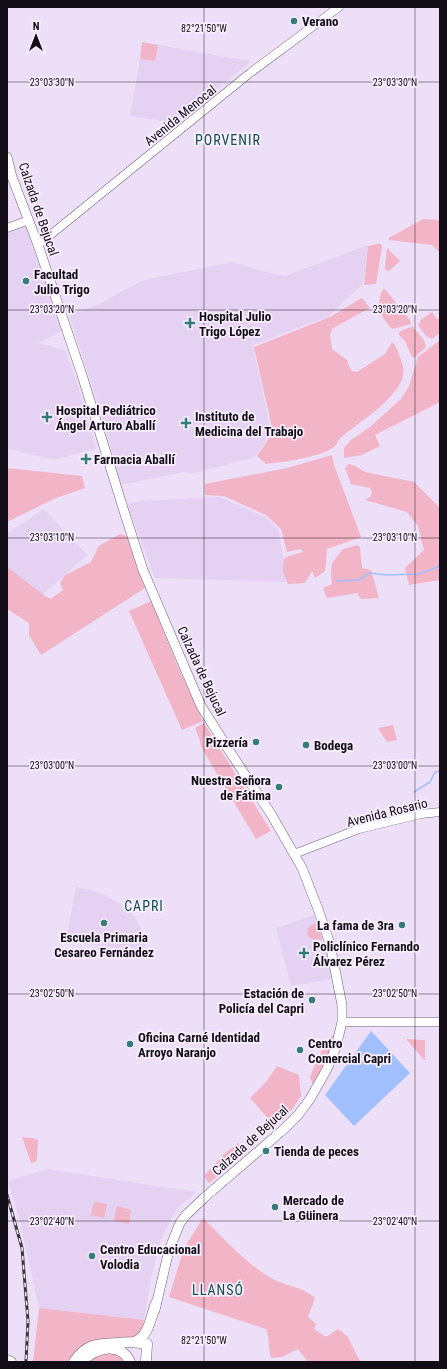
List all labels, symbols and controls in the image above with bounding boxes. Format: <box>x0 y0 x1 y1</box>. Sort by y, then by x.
place label: Verano <box>302 14 339 29</box>
north arrow <box>16 16 56 56</box>
marker: Verano <box>289 16 299 26</box>
text: N <box>33 20 40 33</box>
text: 82°21'50"W <box>181 23 227 34</box>
text: 23°03'30"N <box>30 77 74 88</box>
text: 23°03'30"N <box>373 77 417 88</box>
street label: Avenida Menocal <box>142 82 219 149</box>
district label: PORVENIR <box>195 132 261 148</box>
street label: Calzada de Bejucal <box>16 161 61 258</box>
place label: Facultad Julio Trigo <box>34 267 90 297</box>
marker: Facultad Julio Trigo <box>21 276 31 286</box>
text: 23°03'20"N <box>30 304 74 315</box>
text: 23°03'20"N <box>373 304 417 315</box>
place label: Hospital Julio Trigo López <box>199 309 272 339</box>
marker: Hospital Julio Trigo López <box>184 317 196 329</box>
place label: Hospital Pediátrico Ángel Arturo Aballí <box>56 403 157 433</box>
place label: Instituto de Medicina del Trabajo <box>195 409 304 439</box>
marker: Hospital Pediátrico Ángel Arturo Aballí <box>41 411 53 423</box>
marker: Instituto de Medicina del Trabajo <box>180 417 192 429</box>
place label: Farmacia Aballí <box>94 452 176 467</box>
marker: Farmacia Aballí <box>81 454 91 464</box>
text: 23°03'10"N <box>30 532 74 543</box>
text: 23°03'10"N <box>373 532 417 543</box>
street label: Calzada de Bejucal <box>174 624 229 718</box>
place label: Pizzería <box>206 735 248 750</box>
marker: Pizzería <box>251 737 261 747</box>
place label: Bodega <box>314 738 353 753</box>
marker: Bodega <box>301 740 311 750</box>
text: 23°03'00"N <box>30 760 74 771</box>
text: 23°03'00"N <box>373 760 417 771</box>
place label: Nuestra Señora de Fátima <box>191 773 271 803</box>
marker: Nuestra Señora de Fátima <box>274 782 284 792</box>
street label: Avenida Rosario <box>345 795 429 830</box>
district label: CAPRI <box>124 898 164 914</box>
marker: Escuela Primaria Cesareo Fernández <box>99 918 109 928</box>
place label: La fama de 3ra <box>317 918 394 933</box>
marker: La fama de 3ra <box>397 920 407 930</box>
place label: Escuela Primaria Cesareo Fernández <box>54 930 154 960</box>
place label: Policlínico Fernando Álvarez Pérez <box>313 939 420 969</box>
marker: Policlínico Fernando Álvarez Pérez <box>298 947 310 959</box>
place label: Estación de Policía del Capri <box>219 986 304 1016</box>
text: 23°02'50"N <box>30 988 74 999</box>
text: 23°02'50"N <box>373 988 417 999</box>
marker: Estación de Policía del Capri <box>307 995 317 1005</box>
place label: Oficina Carné Identidad Arroyo Naranjo <box>138 1030 260 1060</box>
place label: Centro Comercial Capri <box>308 1036 391 1066</box>
marker: Oficina Carné Identidad Arroyo Naranjo <box>125 1039 135 1049</box>
marker: Centro Comercial Capri <box>295 1045 305 1055</box>
street label: Calzada de Bejucal <box>209 1102 292 1179</box>
place label: Tienda de peces <box>274 1144 359 1159</box>
marker: Tienda de peces <box>261 1146 271 1156</box>
place label: Mercado de La Güinera <box>283 1193 344 1223</box>
marker: Mercado de La Güinera <box>270 1202 280 1212</box>
text: 23°02'40"N <box>30 1216 74 1227</box>
text: 23°02'40"N <box>373 1216 417 1227</box>
place label: Centro Educacional Volodia <box>100 1242 200 1272</box>
marker: Centro Educacional Volodia <box>87 1251 97 1261</box>
district label: LLANSÓ <box>192 1281 244 1298</box>
text: 82°21'50"W <box>181 1335 227 1346</box>

